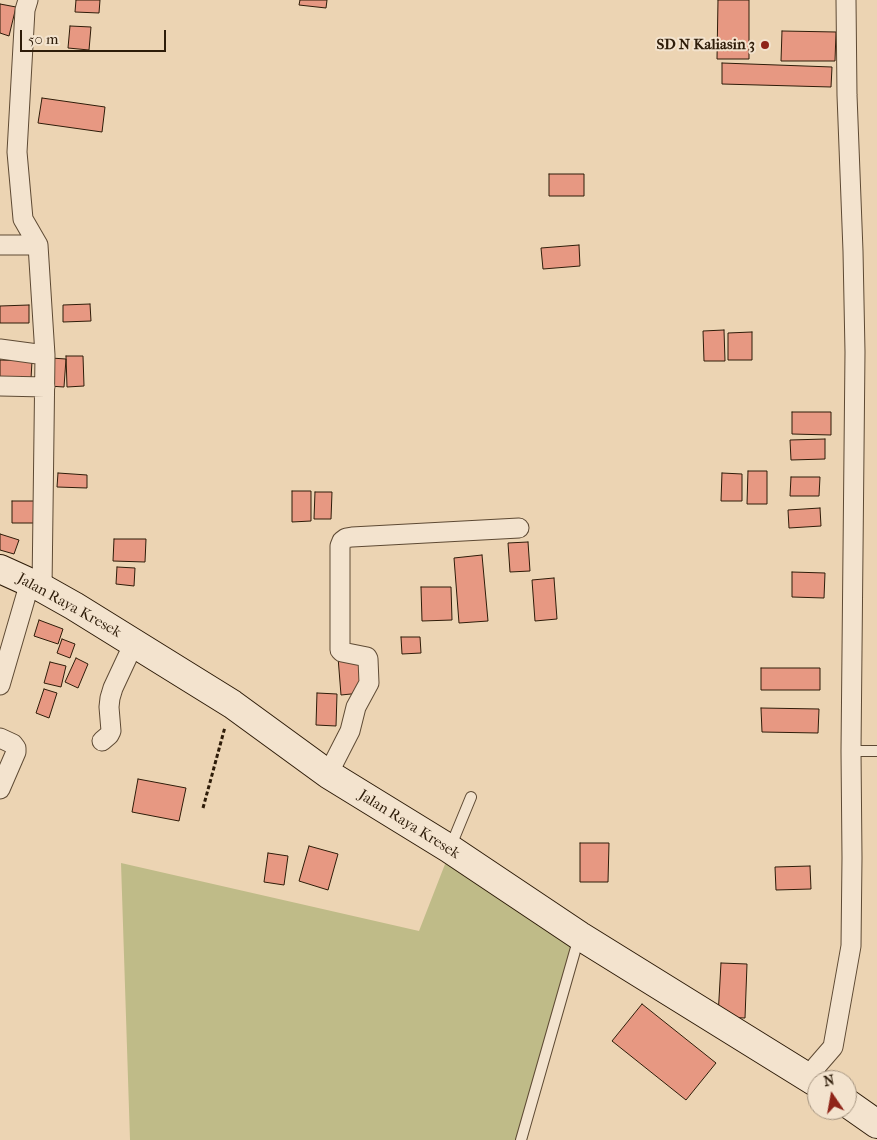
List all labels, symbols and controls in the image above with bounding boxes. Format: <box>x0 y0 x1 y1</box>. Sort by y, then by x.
scale bar <box>22 20 169 52</box>
text: 50 m <box>28 30 58 48</box>
place label: SD N Kaliasin 3 <box>656 36 755 54</box>
marker: SD N Kaliasin 3 <box>759 39 771 51</box>
street label: Jalan Raya Kresek <box>14 570 124 642</box>
street label: Jalan Raya Kresek <box>355 787 463 863</box>
north arrow <box>807 1070 857 1120</box>
text: N <box>822 1071 836 1090</box>

